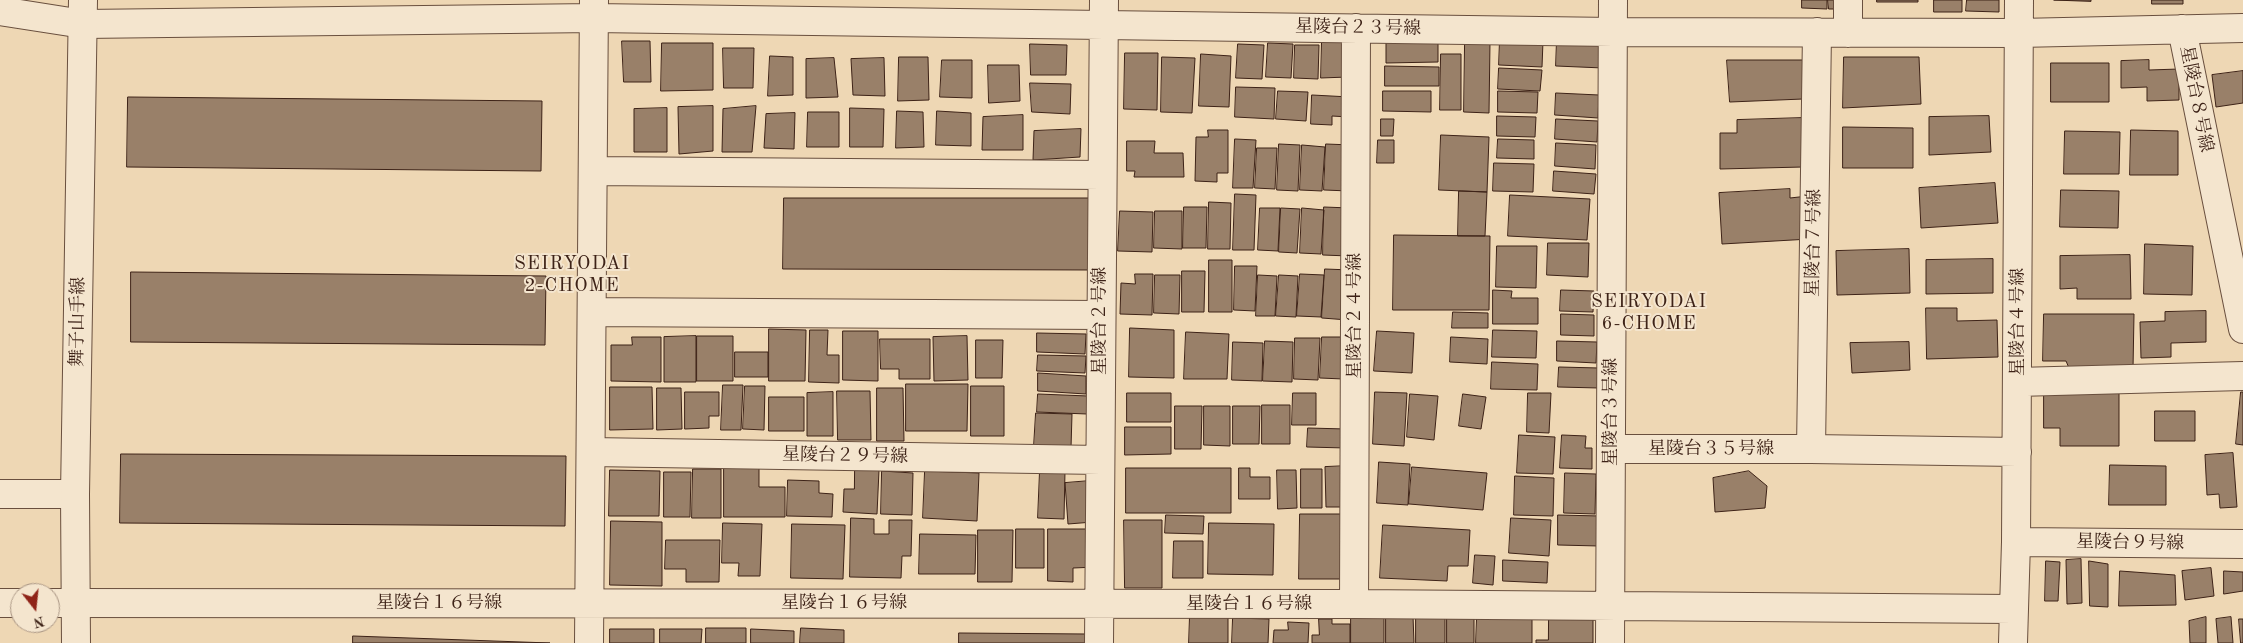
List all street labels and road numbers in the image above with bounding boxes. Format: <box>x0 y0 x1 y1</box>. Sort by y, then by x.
street label: 星陵台２３号線 <box>1295 16 1421 40</box>
street label: 星陵台８号線 <box>2175 44 2217 154</box>
street label: 星陵台７号線 <box>1802 189 1826 297</box>
street label: 星陵台２４号線 <box>1344 253 1366 379</box>
street label: 星陵台２号線 <box>1089 267 1111 375</box>
street label: 星陵台４号線 <box>2007 268 2029 376</box>
street label: 舞子山手線 <box>66 277 90 367</box>
street label: 星陵台３号線 <box>1600 358 1622 466</box>
street label: 星陵台３５号線 <box>1648 438 1774 460</box>
street label: 星陵台２９号線 <box>782 444 908 468</box>
street label: 星陵台９号線 <box>2076 531 2184 555</box>
street label: 星陵台１６号線 <box>376 592 502 614</box>
street label: 星陵台１６号線 <box>781 592 907 614</box>
street label: 星陵台１６号線 <box>1186 593 1312 615</box>

